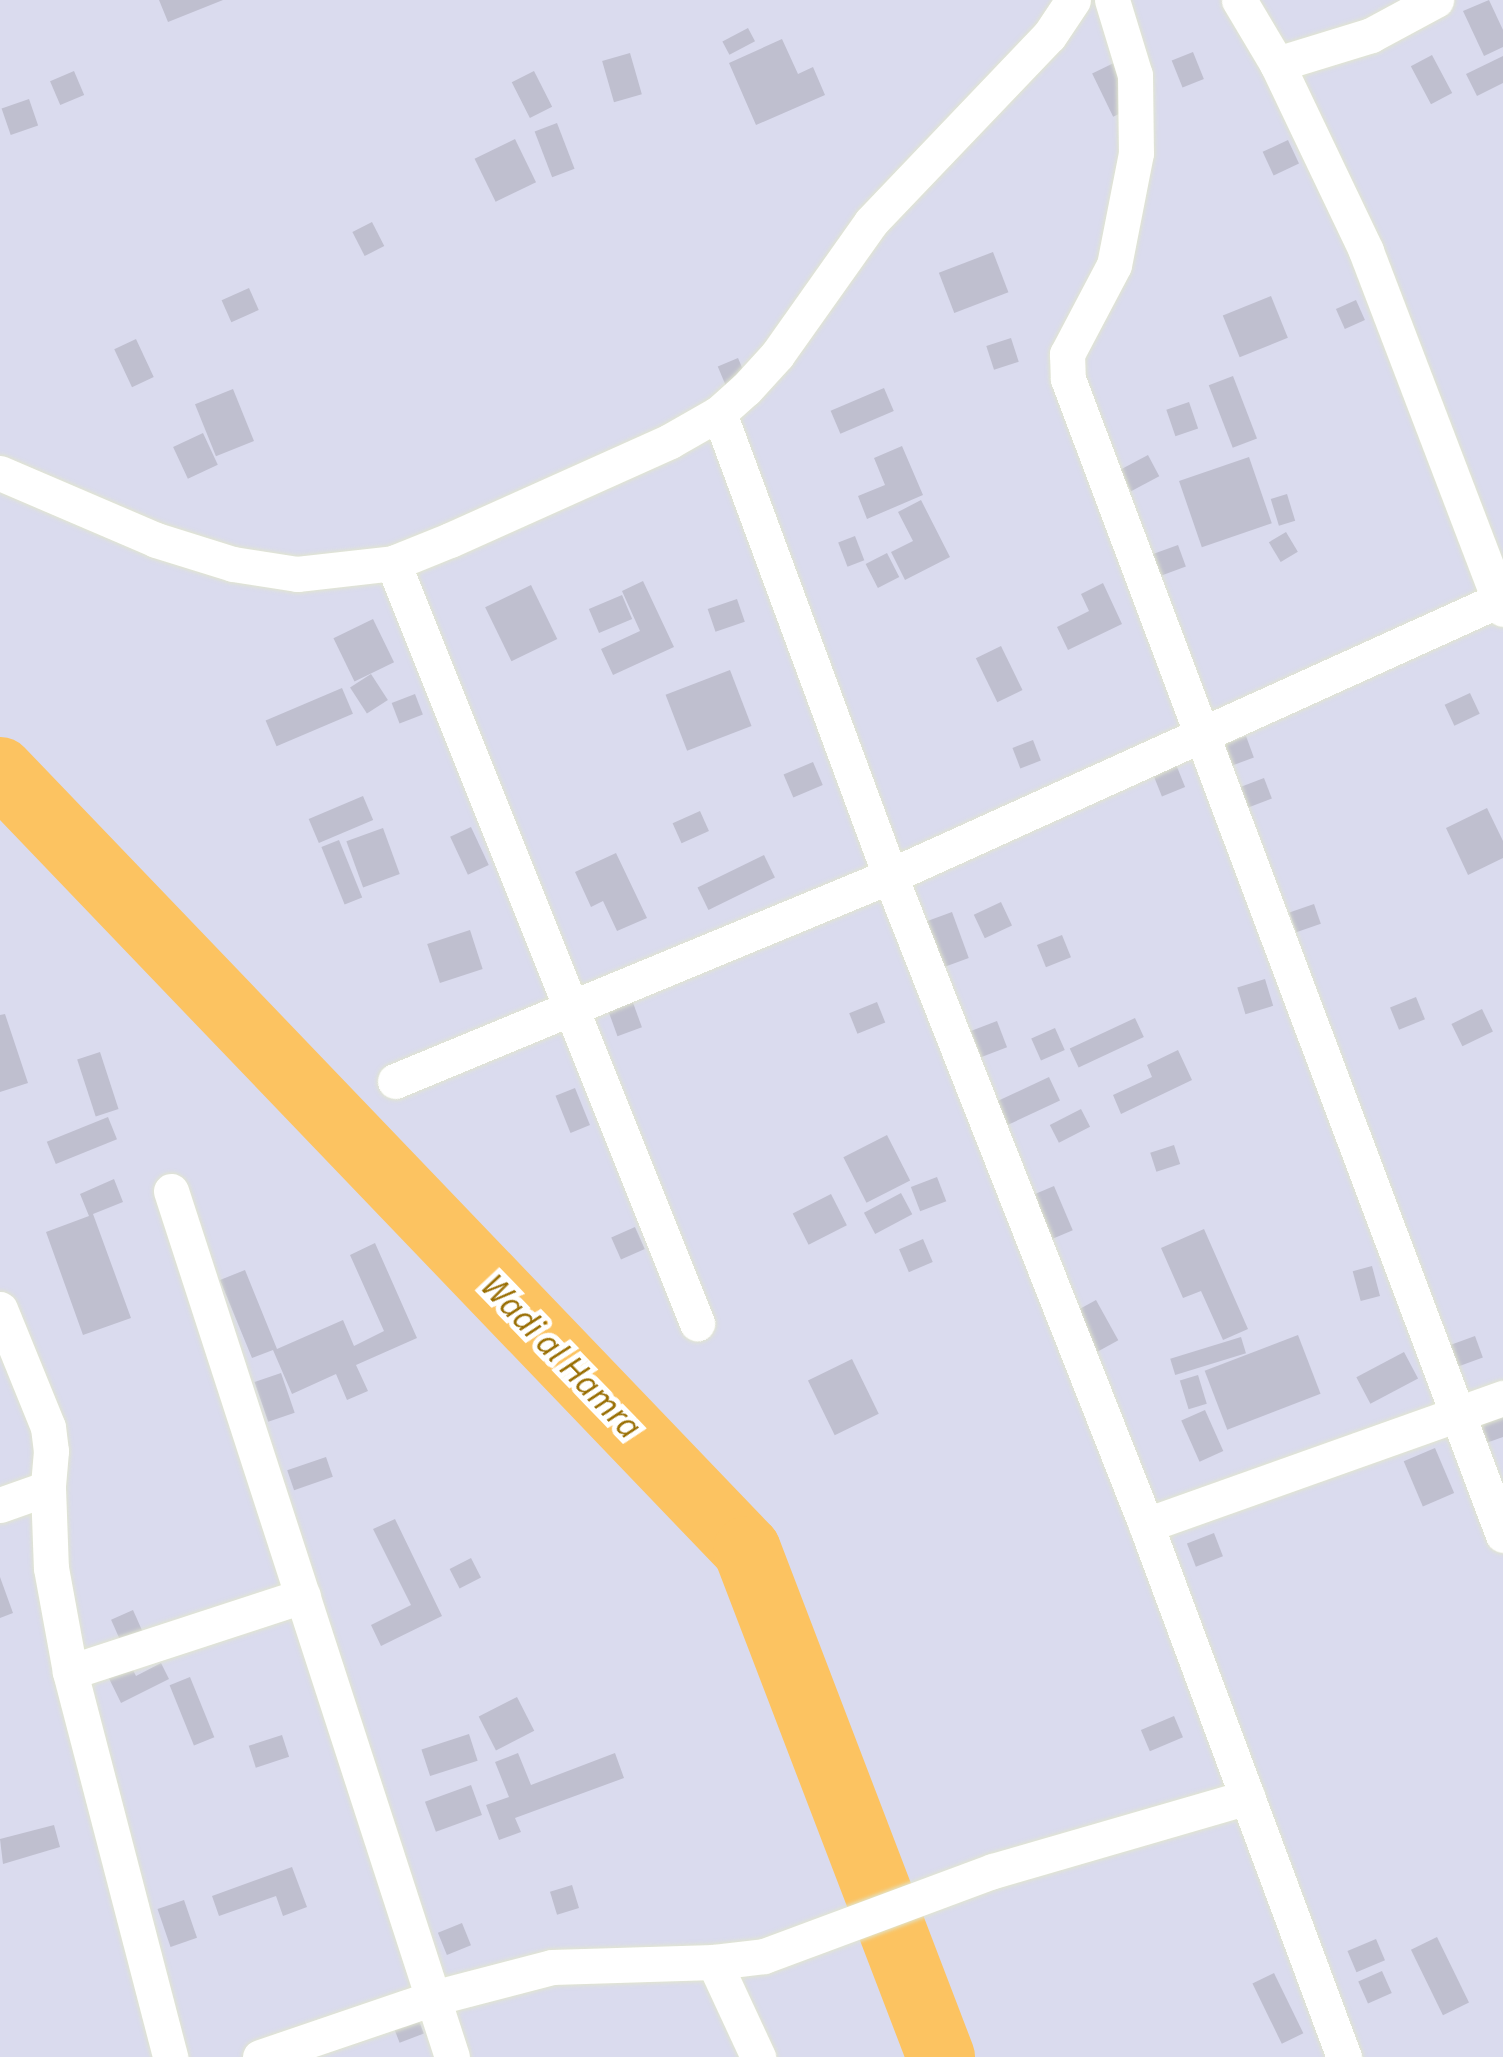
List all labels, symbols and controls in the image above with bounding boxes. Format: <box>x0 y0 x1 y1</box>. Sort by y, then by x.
water label: Wadi al Hamra <box>472 1266 650 1448</box>

